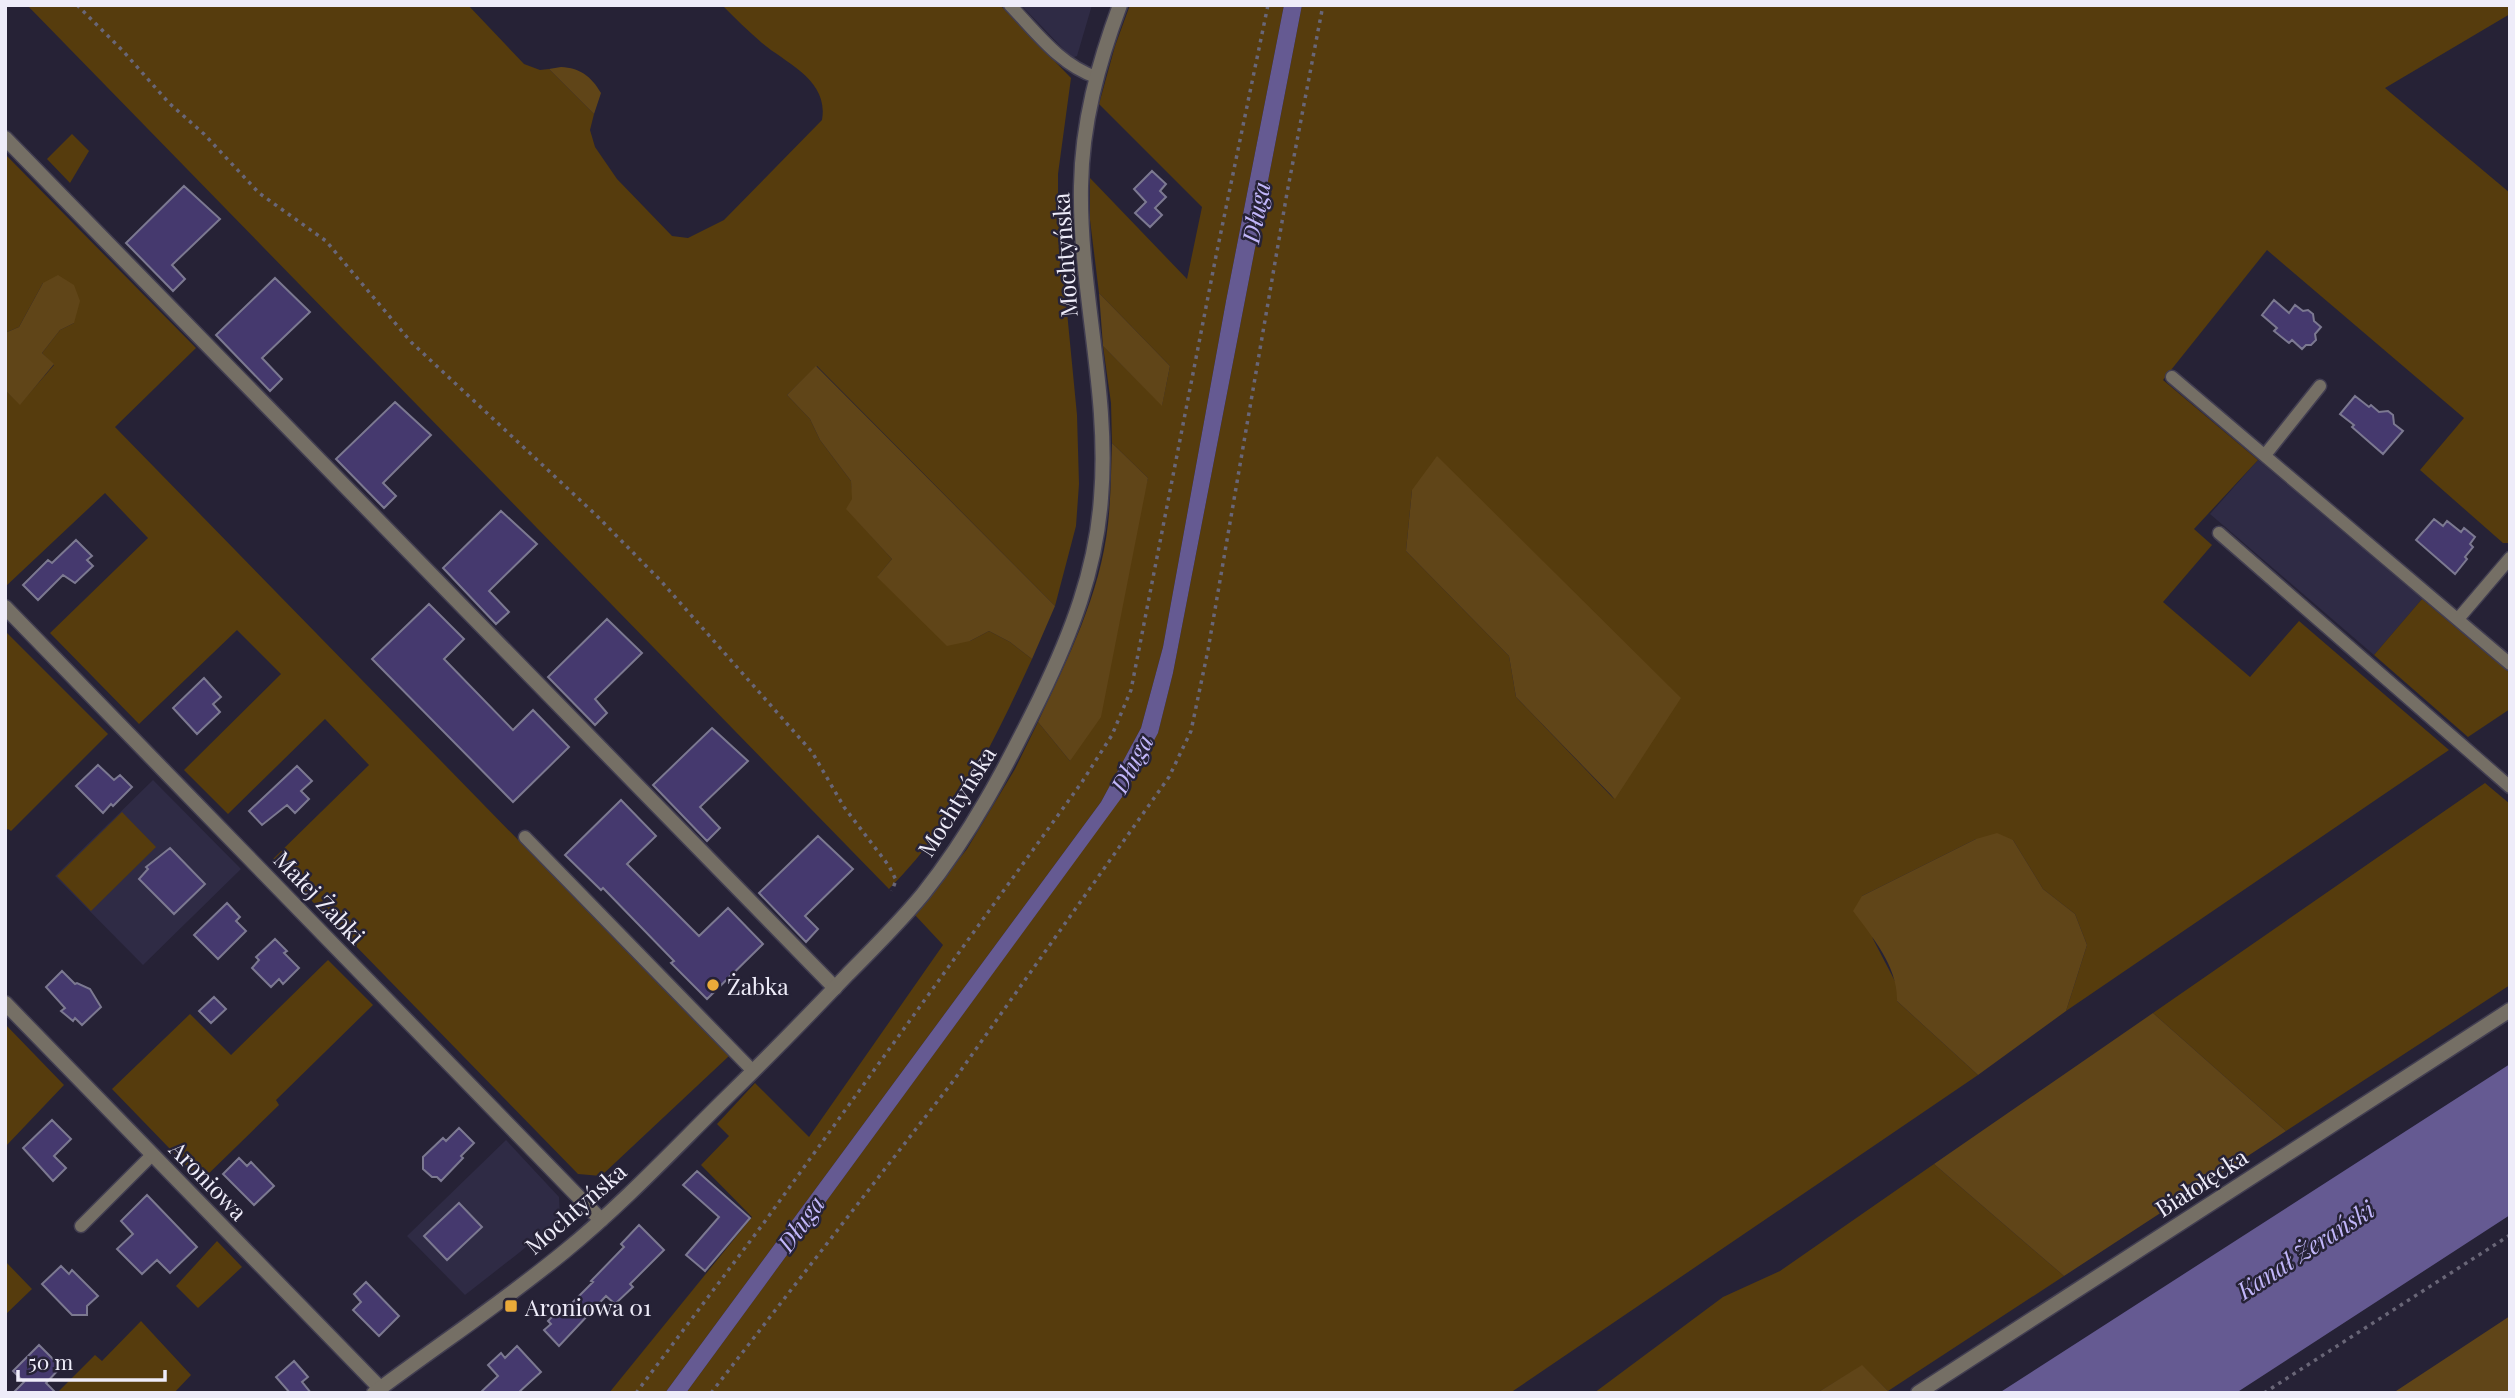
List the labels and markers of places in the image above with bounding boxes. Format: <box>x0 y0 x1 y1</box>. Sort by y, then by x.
place label: Żabka <box>727 970 789 1001</box>
marker: Żabka <box>705 977 721 993</box>
place label: Aroniowa 01 <box>524 1291 652 1322</box>
marker: Aroniowa 01 <box>503 1298 519 1314</box>

